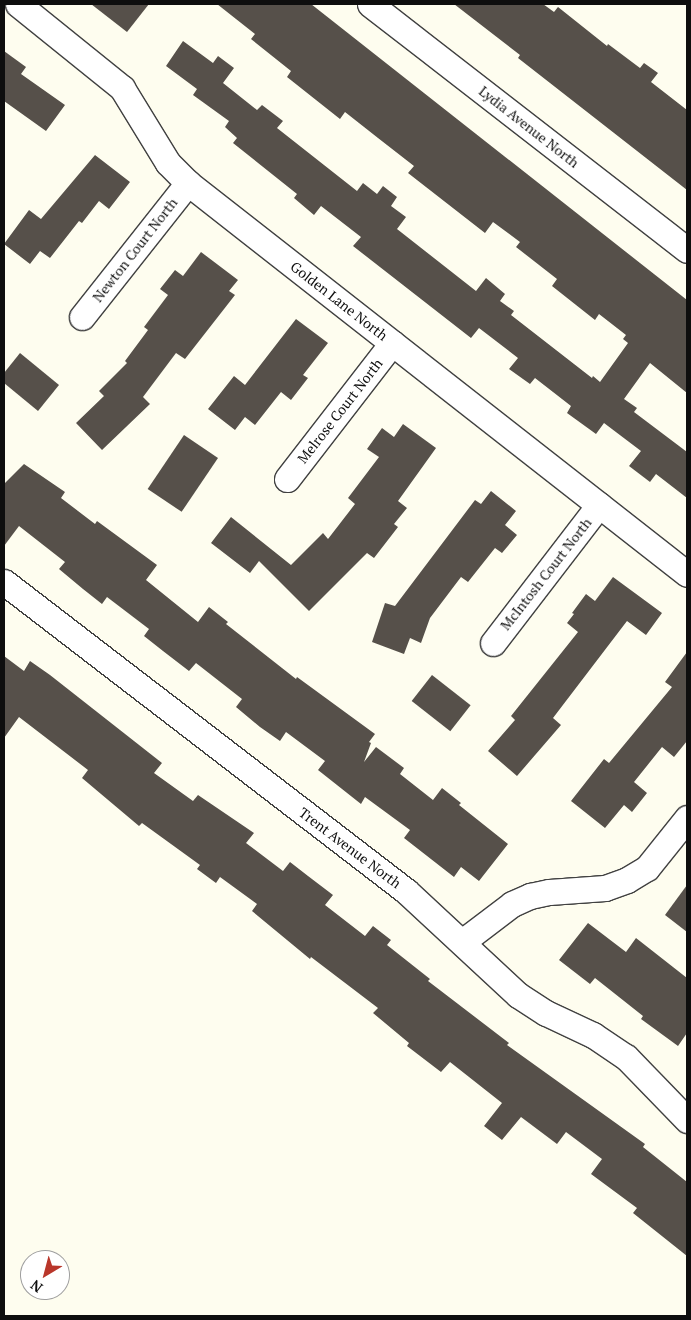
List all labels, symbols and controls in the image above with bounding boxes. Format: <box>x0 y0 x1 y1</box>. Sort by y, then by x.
street label: Lydia Avenue North <box>476 83 582 171</box>
street label: Newton Court North <box>89 195 181 305</box>
street label: Golden Lane North <box>287 258 391 344</box>
street label: Melrose Court North <box>294 355 386 467</box>
street label: McIntosh Court North <box>497 515 595 633</box>
street label: Trent Avenue North <box>296 804 404 892</box>
north arrow <box>20 1250 70 1300</box>
text: N <box>26 1276 46 1297</box>

